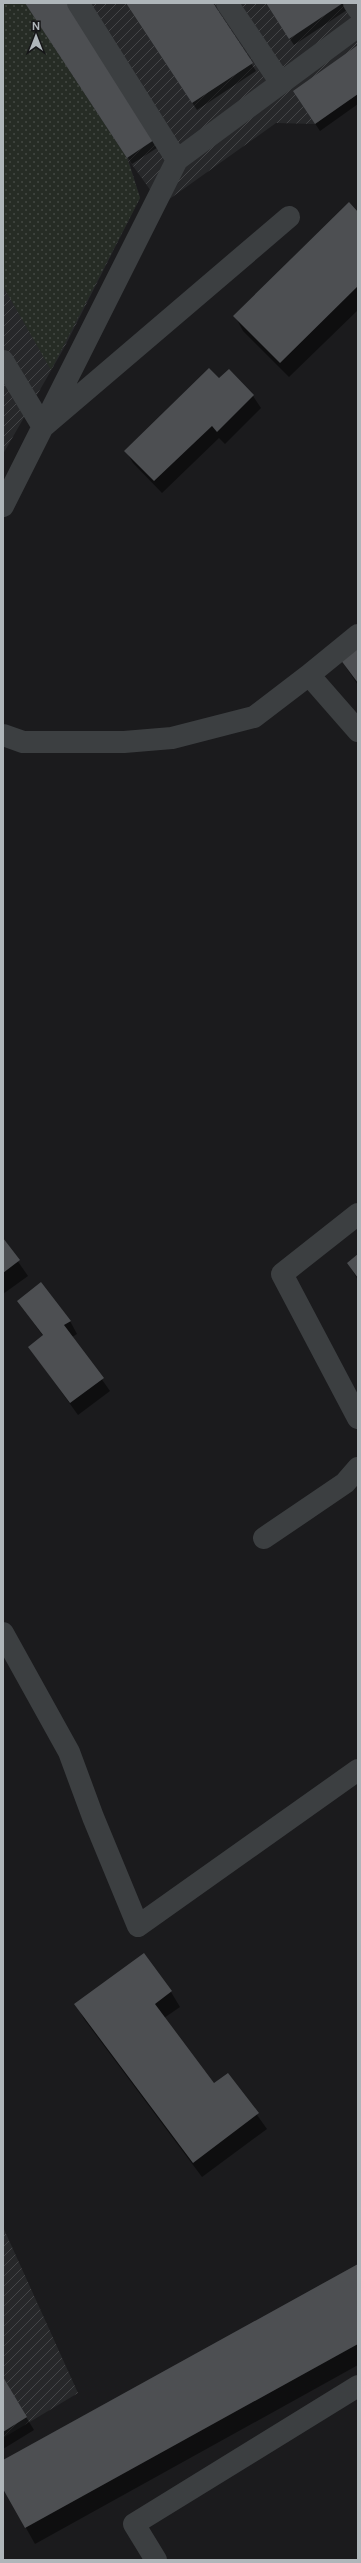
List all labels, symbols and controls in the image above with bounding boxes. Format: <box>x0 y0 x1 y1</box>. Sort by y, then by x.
north arrow <box>16 16 56 56</box>
text: N <box>32 19 40 33</box>

